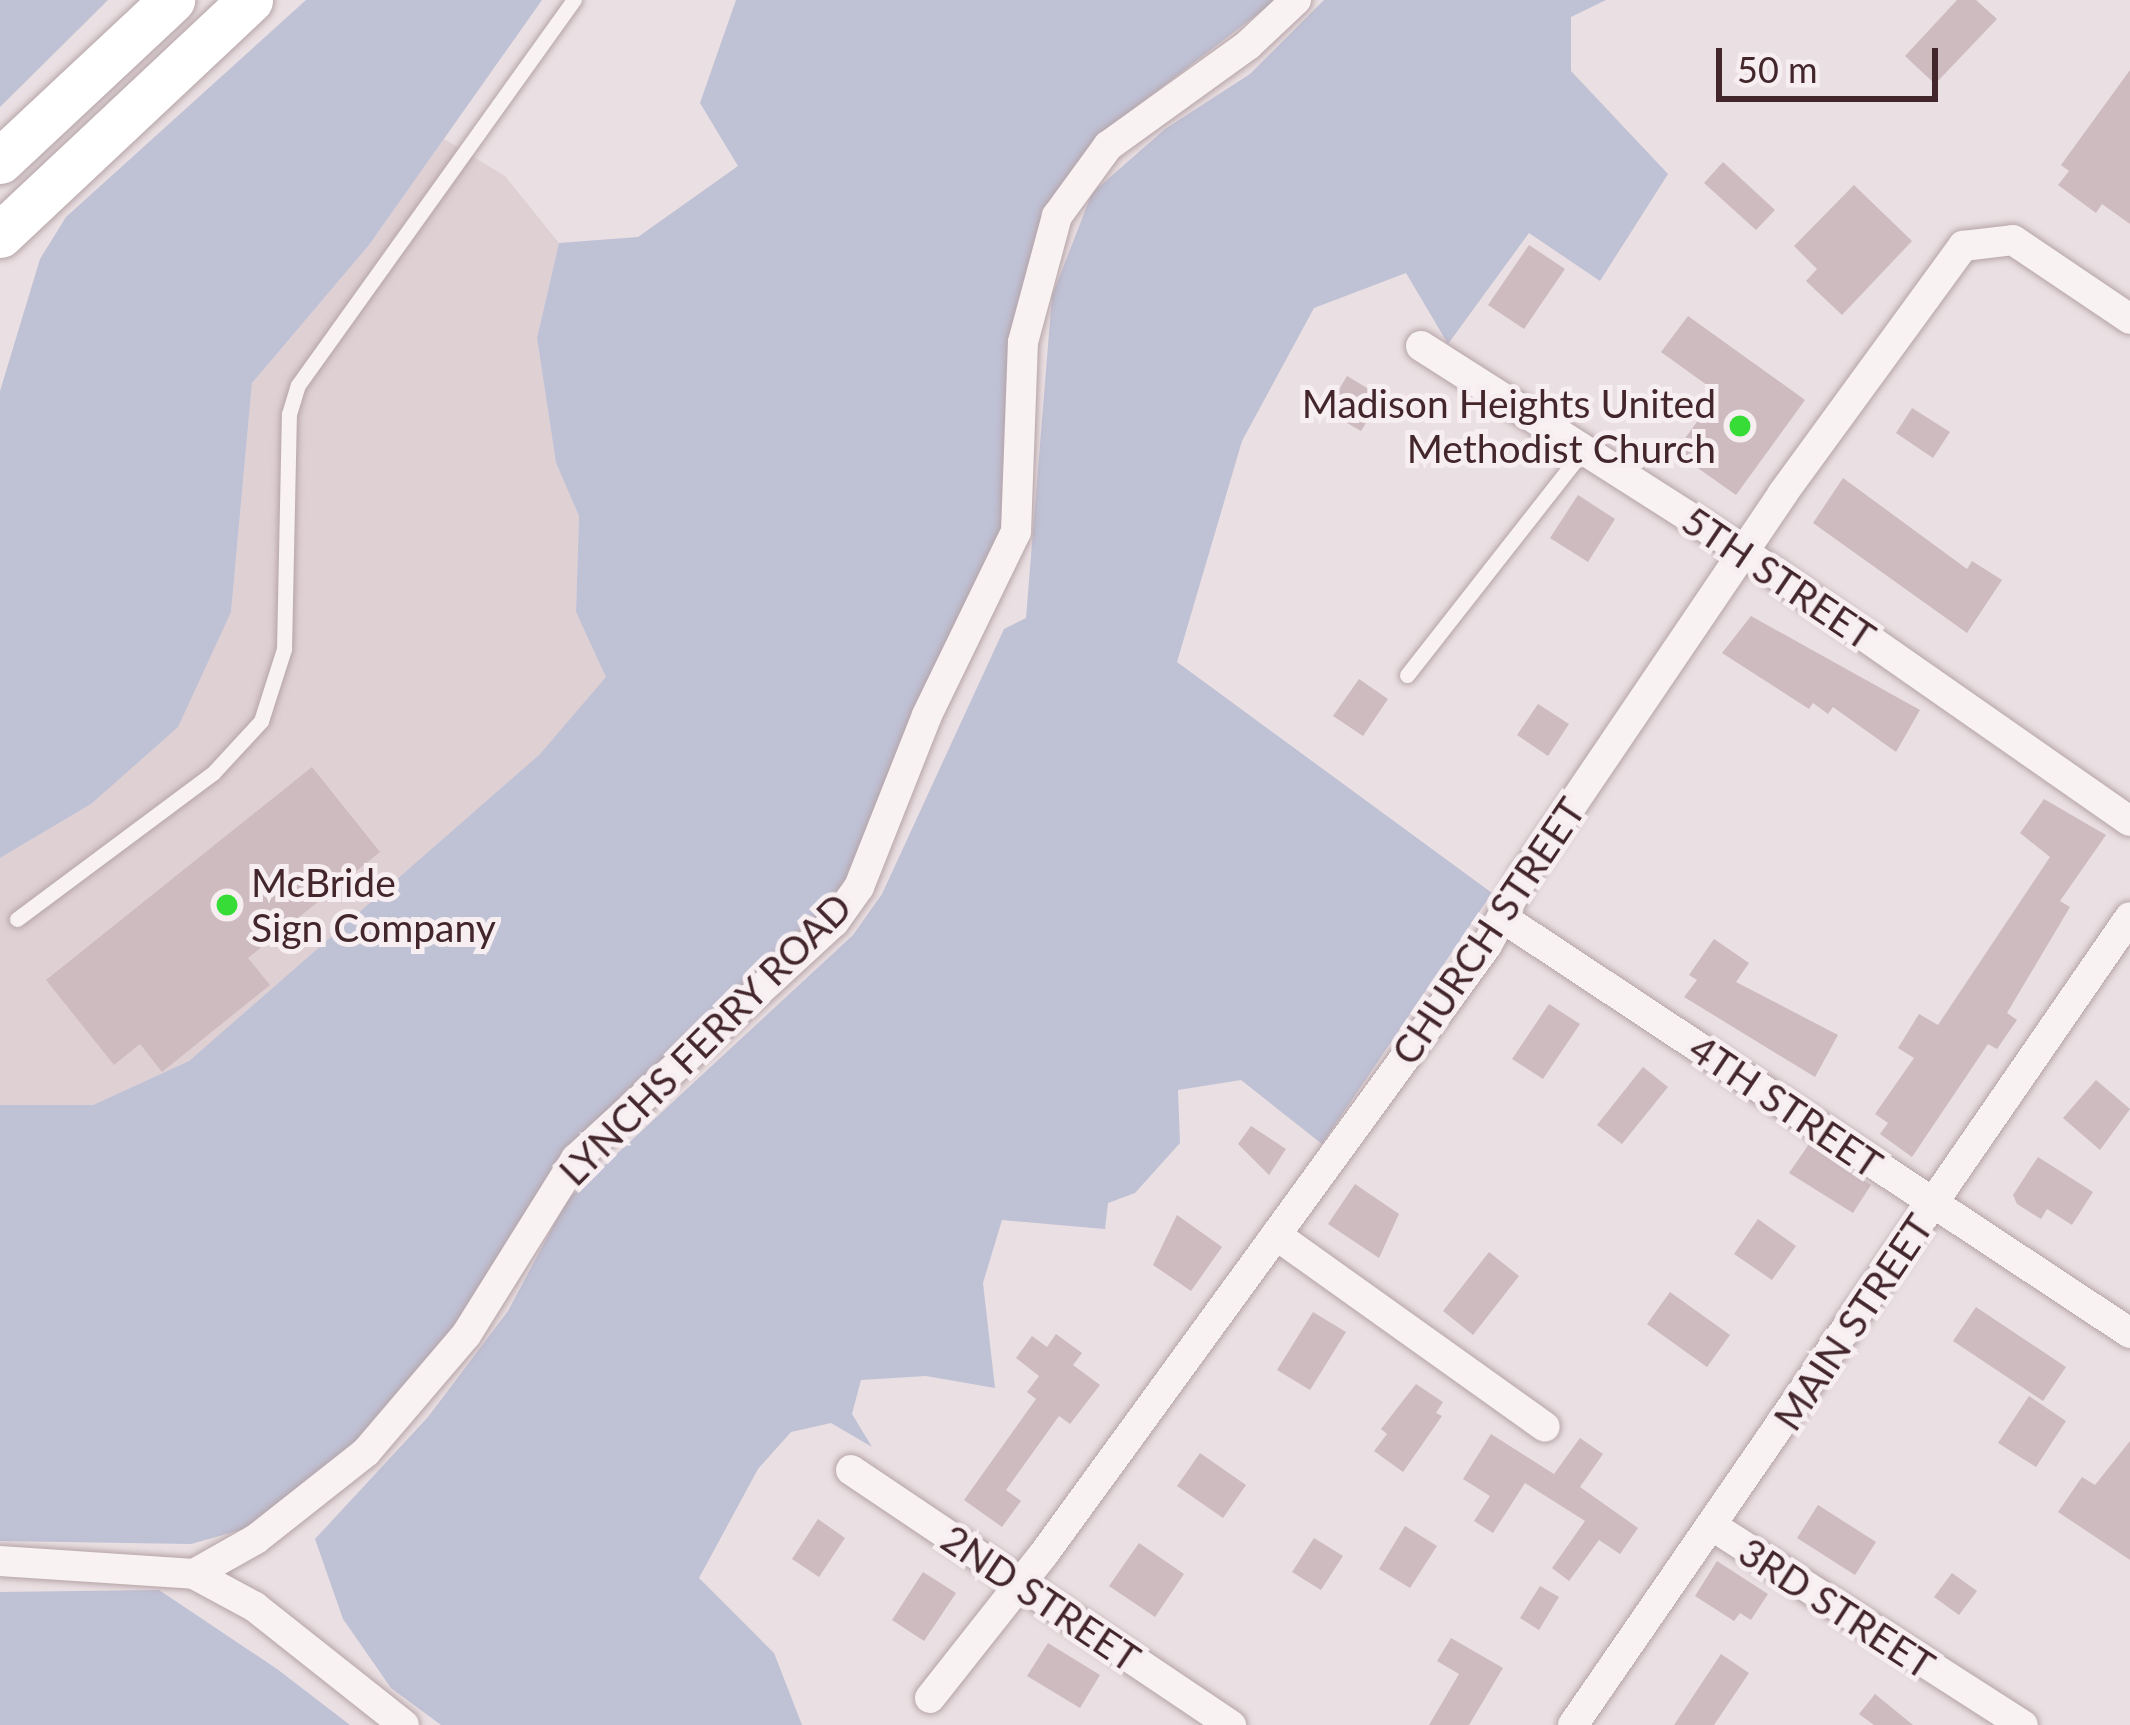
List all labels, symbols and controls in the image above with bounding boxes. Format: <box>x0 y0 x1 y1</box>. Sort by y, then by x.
scale bar <box>1722 24 1944 98</box>
text: 50 m <box>1737 47 1818 91</box>
place label: Madison Heights United Methodist Church <box>1302 381 1716 472</box>
marker: Madison Heights United Methodist Church <box>1727 413 1753 439</box>
street label: 5TH STREET <box>1674 497 1884 659</box>
street label: CHURCH STREET <box>1382 789 1594 1073</box>
place label: McBride Sign Company <box>251 860 496 951</box>
street label: LYNCHS FERRY ROAD <box>549 883 861 1195</box>
marker: McBride Sign Company <box>214 892 240 918</box>
street label: 4TH STREET <box>1681 1025 1891 1187</box>
street label: MAIN STREET <box>1764 1205 1942 1439</box>
street label: 2ND STREET <box>933 1515 1149 1681</box>
street label: 3RD STREET <box>1731 1528 1943 1688</box>

